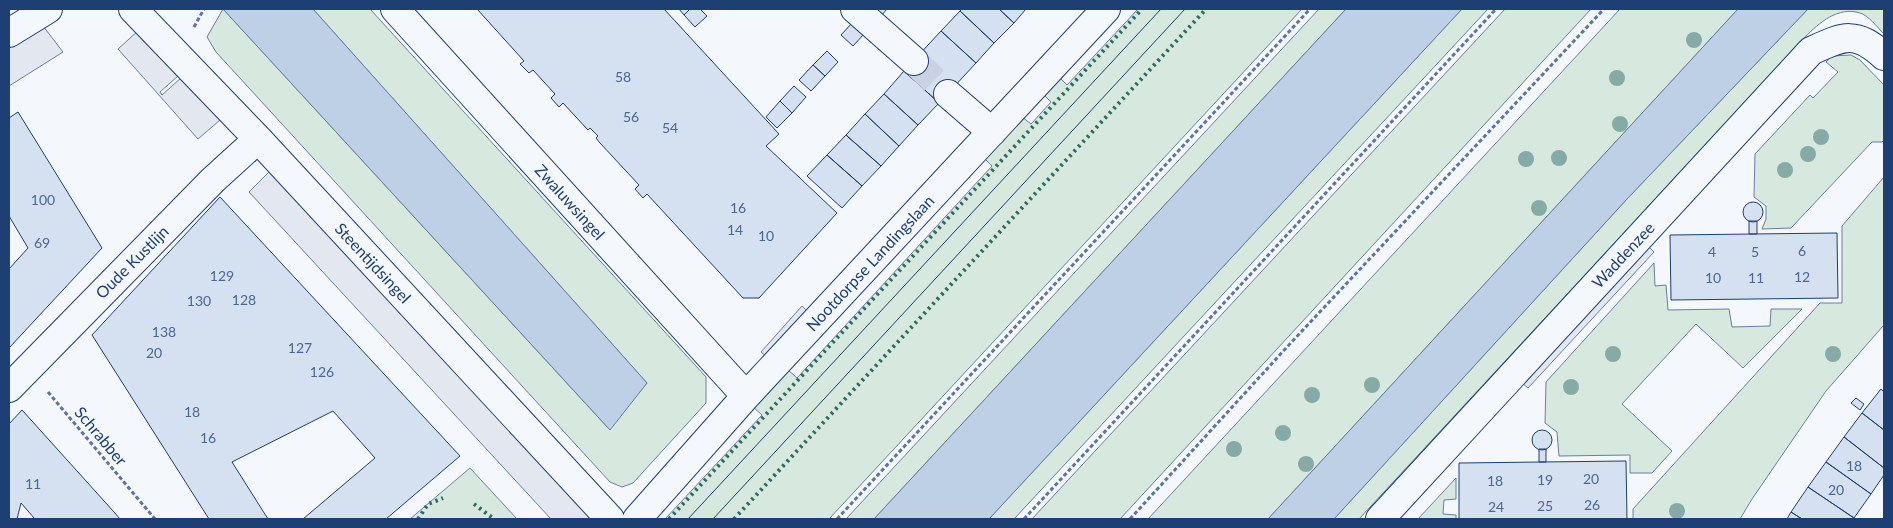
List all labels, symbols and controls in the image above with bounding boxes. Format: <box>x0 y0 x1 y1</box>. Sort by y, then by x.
house number: 58 <box>615 68 631 85</box>
house number: 56 <box>623 108 639 125</box>
house number: 54 <box>662 119 678 136</box>
street label: Zwaluwsingel <box>532 160 609 243</box>
house number: 100 <box>31 191 55 208</box>
street label: Nootdorpse Landingslaan <box>802 191 938 334</box>
house number: 16 <box>730 199 746 216</box>
street label: Waddenzee <box>1587 218 1658 291</box>
street label: Steentijdsingel <box>331 219 415 307</box>
street label: Oude Kustlijn <box>91 221 172 302</box>
house number: 14 <box>727 221 743 238</box>
house number: 10 <box>758 227 774 244</box>
house number: 69 <box>34 234 50 251</box>
house number: 6 <box>1798 242 1806 259</box>
house number: 4 <box>1708 243 1716 260</box>
house number: 5 <box>1751 243 1759 260</box>
house number: 129 <box>210 267 234 284</box>
house number: 12 <box>1794 268 1810 285</box>
house number: 10 <box>1705 269 1721 286</box>
house number: 11 <box>1748 269 1764 286</box>
house number: 128 <box>232 291 256 308</box>
house number: 130 <box>187 292 211 309</box>
house number: 138 <box>152 323 176 340</box>
house number: 127 <box>288 339 312 356</box>
house number: 20 <box>146 344 162 361</box>
house number: 126 <box>310 363 334 380</box>
street label: Schrabber <box>71 402 132 469</box>
house number: 18 <box>184 403 200 420</box>
house number: 16 <box>200 429 216 446</box>
house number: 18 <box>1846 457 1862 474</box>
house number: 20 <box>1583 470 1599 487</box>
house number: 19 <box>1537 471 1553 488</box>
house number: 18 <box>1487 472 1503 489</box>
house number: 11 <box>25 475 41 492</box>
house number: 20 <box>1828 481 1844 498</box>
house number: 26 <box>1584 496 1600 513</box>
house number: 25 <box>1537 497 1553 514</box>
house number: 24 <box>1488 498 1504 515</box>

